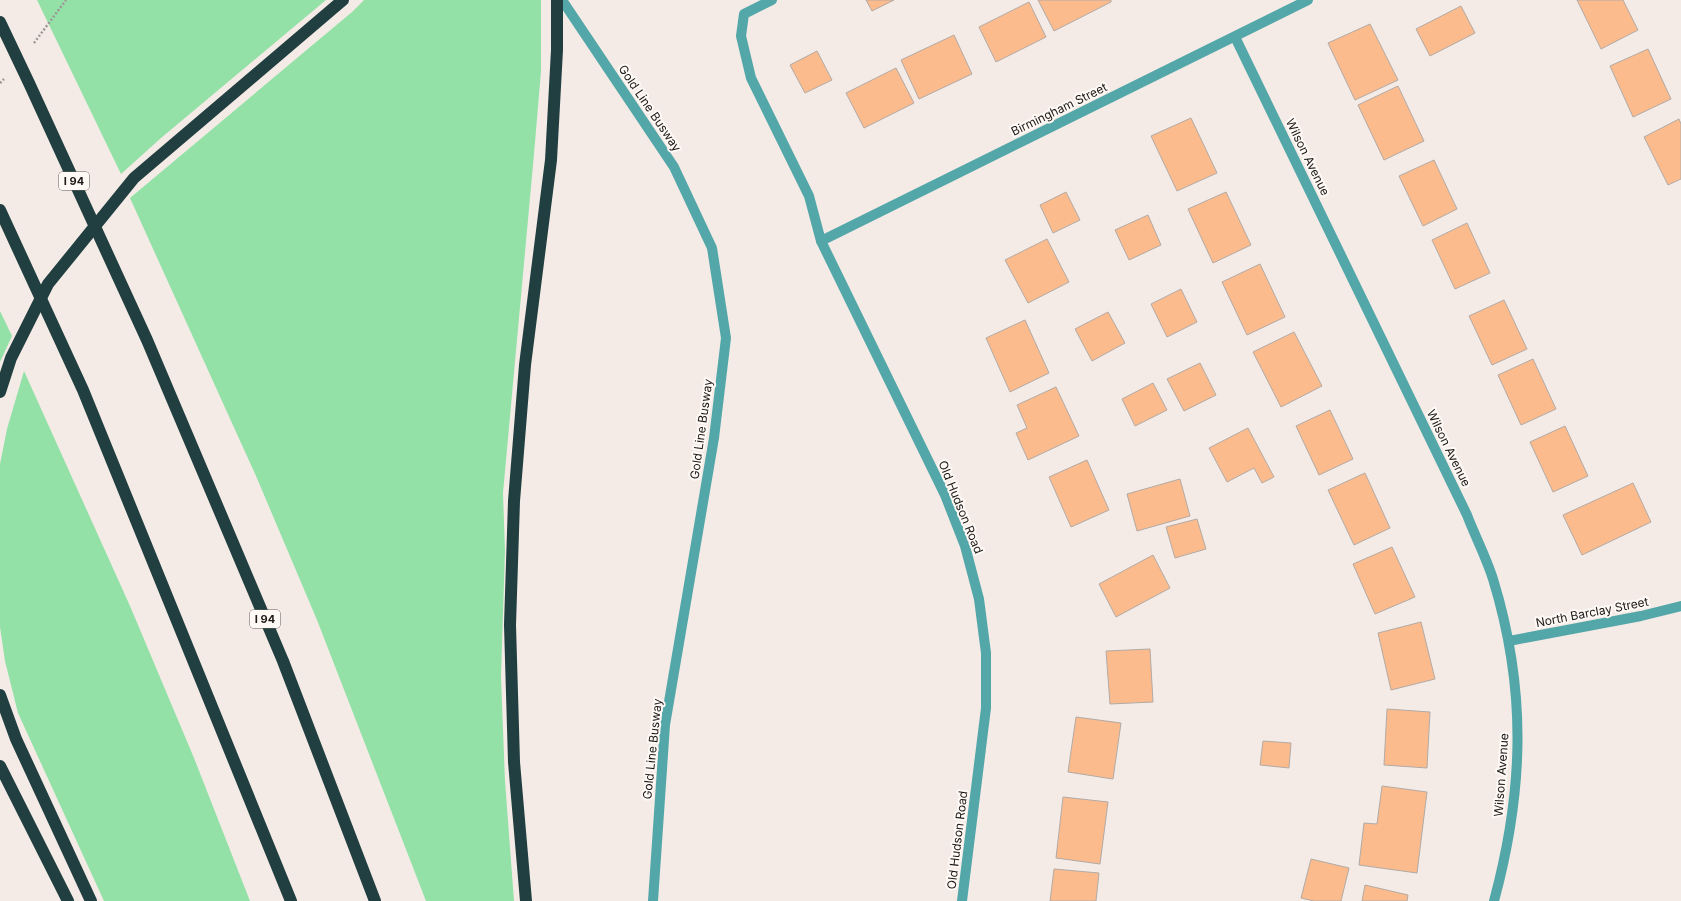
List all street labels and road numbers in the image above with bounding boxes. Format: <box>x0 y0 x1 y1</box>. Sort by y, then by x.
street label: Gold Line Busway <box>615 62 685 154</box>
street label: Birmingham Street <box>1009 79 1109 139</box>
street label: Wilson Avenue <box>1283 116 1333 198</box>
road number: I 94 <box>59 172 89 190</box>
street label: Gold Line Busway <box>687 378 716 480</box>
street label: Wilson Avenue <box>1424 407 1474 489</box>
street label: Old Hudson Road <box>935 458 987 556</box>
street label: North Barclay Street <box>1534 594 1650 630</box>
road number: I 94 <box>250 610 280 628</box>
street label: Gold Line Busway <box>639 698 665 800</box>
street label: Wilson Avenue <box>1491 733 1511 817</box>
street label: Old Hudson Road <box>944 790 970 890</box>

